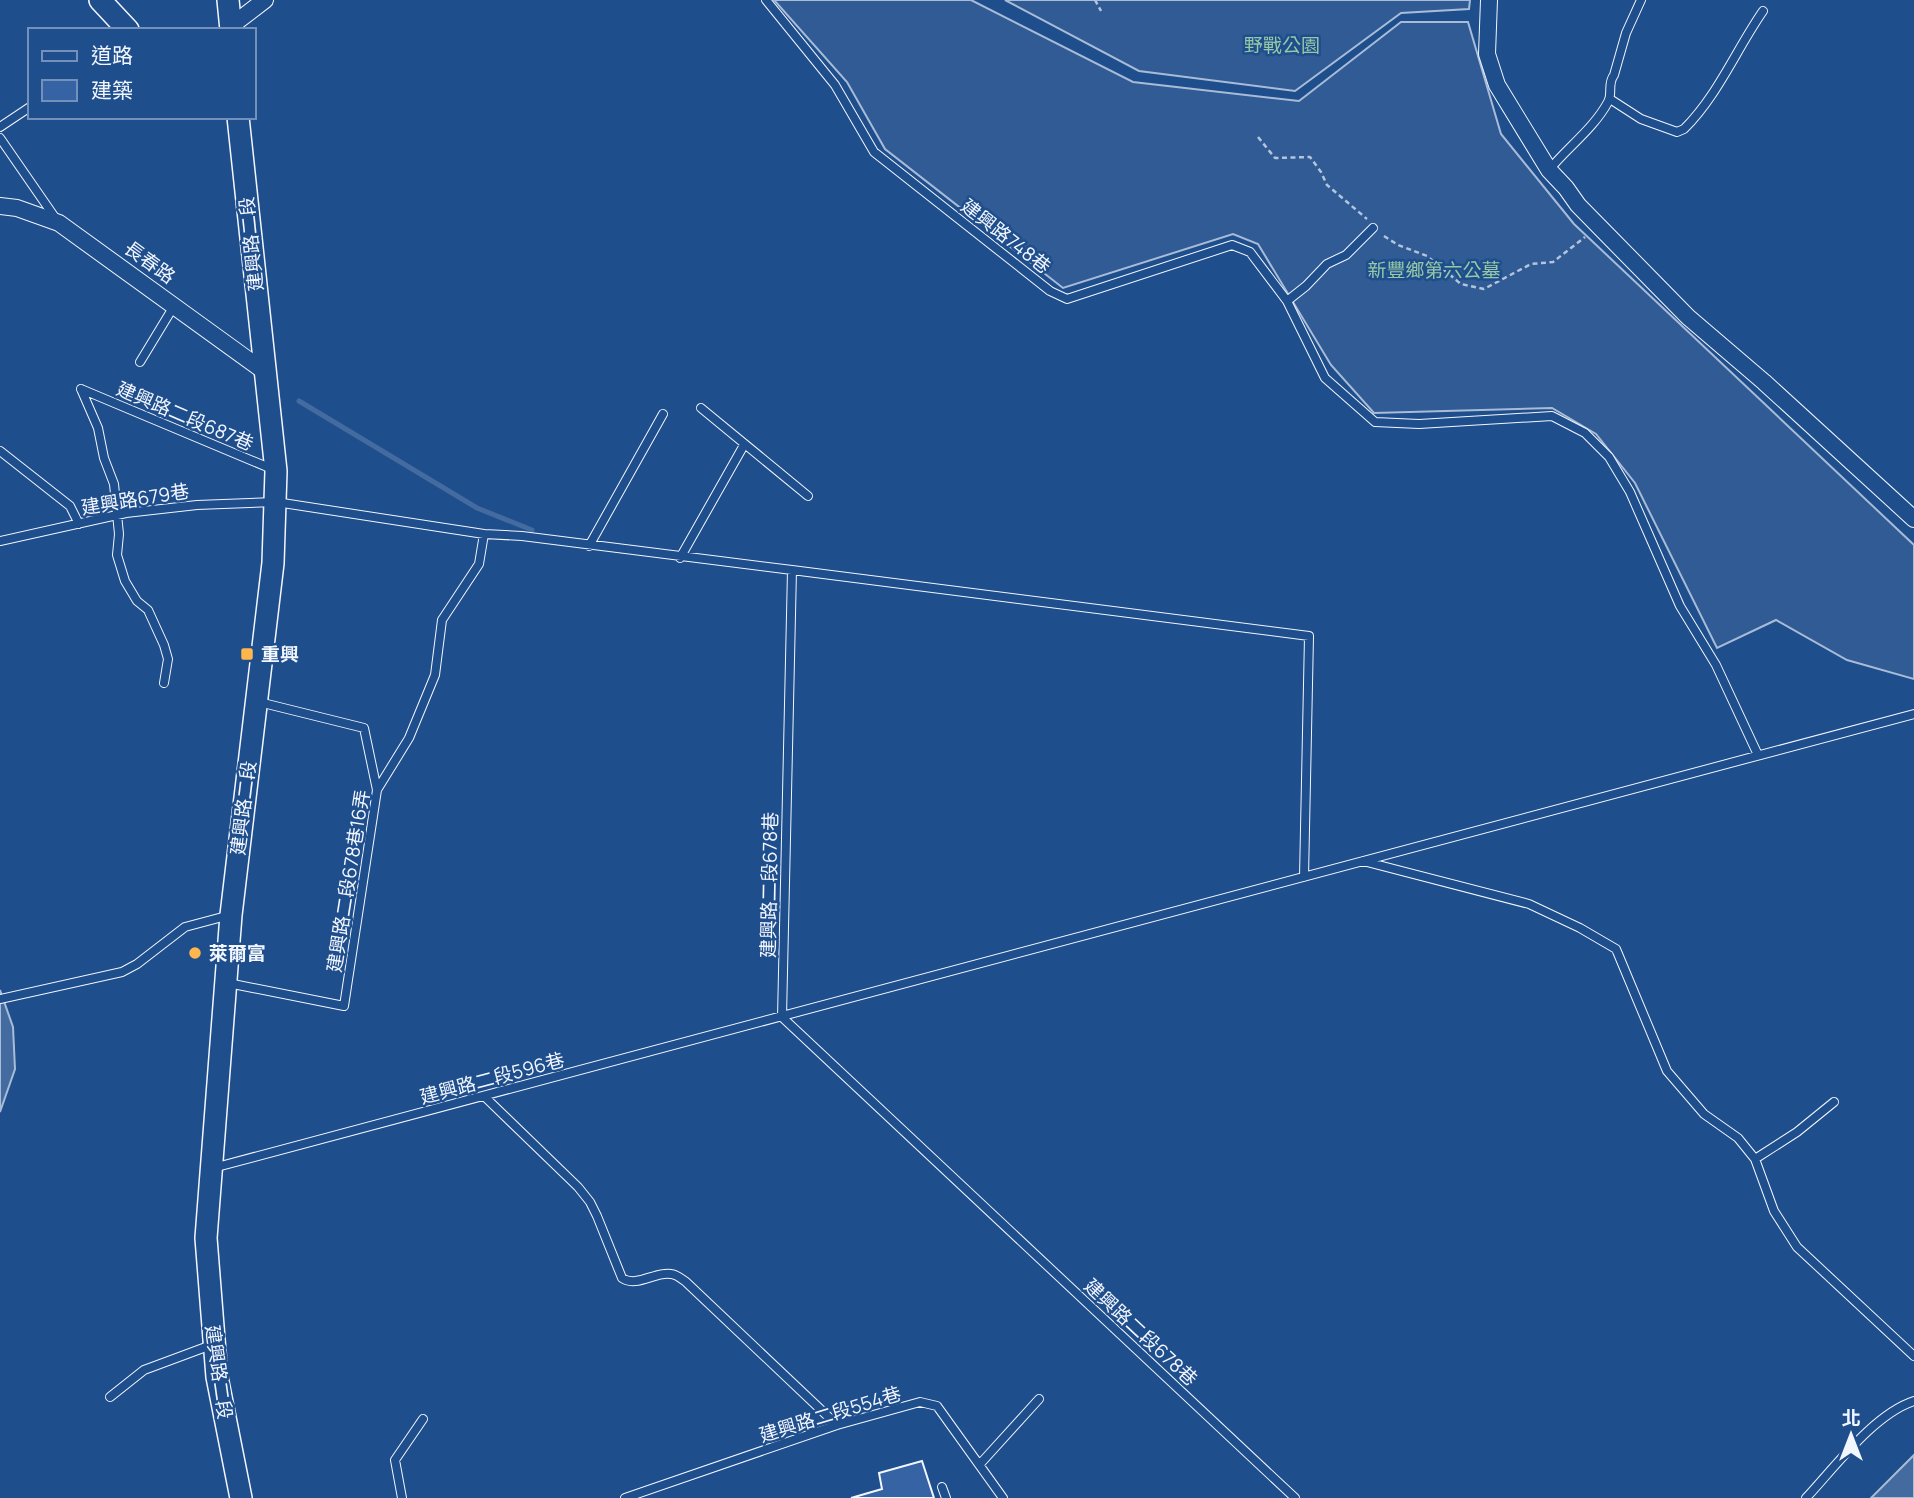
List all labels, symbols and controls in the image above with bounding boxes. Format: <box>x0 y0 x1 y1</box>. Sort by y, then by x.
legend <box>28 28 256 119</box>
park label: 野戰公園 <box>1244 32 1320 58</box>
text: 道路 <box>91 41 133 69</box>
text: 建築 <box>91 76 133 104</box>
street label: 建興路748巷 <box>956 193 1056 279</box>
street label: 建興路二段 <box>233 195 269 293</box>
street label: 長春路 <box>119 235 181 289</box>
park label: 新豐鄉第六公墓 <box>1367 257 1501 283</box>
street label: 建興路二段687巷 <box>113 375 257 457</box>
street label: 建興路679巷 <box>79 478 191 520</box>
place label: 重興 <box>261 641 299 667</box>
marker: 重興 <box>239 646 255 662</box>
street label: 建興路二段 <box>224 759 262 857</box>
street label: 建興路二段678巷16弄 <box>321 788 375 974</box>
street label: 建興路二段678巷 <box>755 812 783 958</box>
place label: 萊爾富 <box>209 940 266 966</box>
marker: 萊爾富 <box>187 945 203 961</box>
street label: 建興路二段596巷 <box>417 1046 567 1110</box>
street label: 建興路二段678巷 <box>1079 1273 1203 1391</box>
street label: 建興路二段 <box>200 1323 238 1421</box>
street label: 建興路二段554巷 <box>756 1380 904 1448</box>
north arrow <box>1816 1400 1886 1470</box>
text: 北 <box>1841 1405 1861 1431</box>

